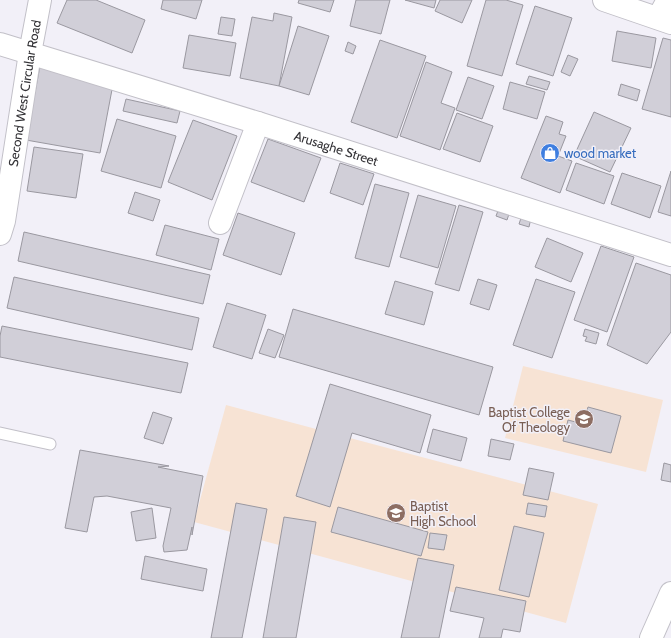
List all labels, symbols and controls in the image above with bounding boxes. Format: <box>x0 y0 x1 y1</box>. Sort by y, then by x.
street label: Second West Circular Road <box>5 19 44 168</box>
street label: Arusaghe Street <box>292 127 381 169</box>
shop icon: wood market <box>539 142 561 164</box>
place label: wood market <box>564 145 637 161</box>
place label: Baptist College Of Theology <box>488 404 570 435</box>
school or university icon: Baptist College Of Theology <box>573 408 595 430</box>
place label: Baptist High School <box>410 498 476 529</box>
school or university icon: Baptist High School <box>385 502 407 524</box>

